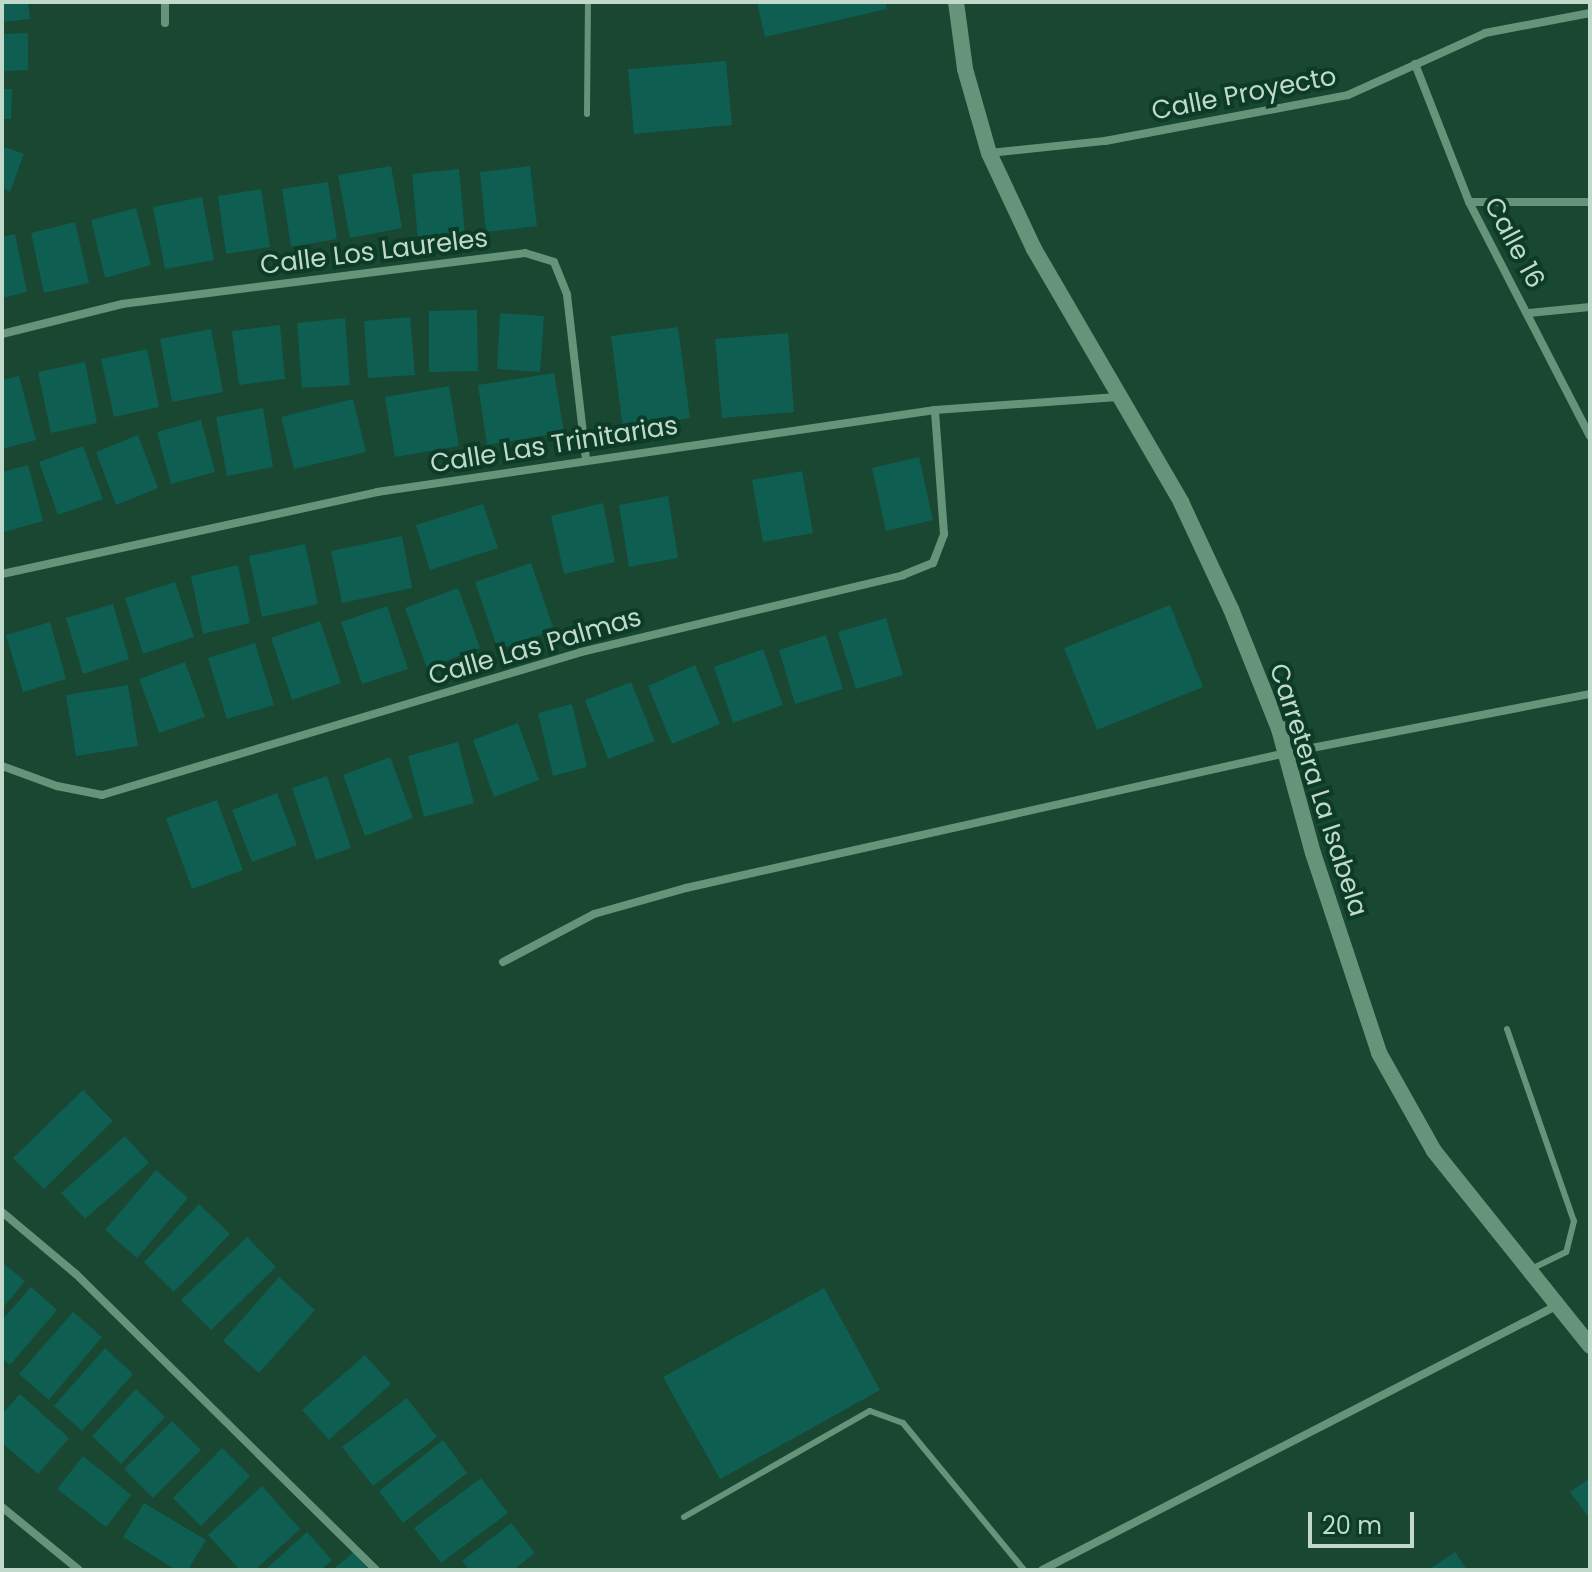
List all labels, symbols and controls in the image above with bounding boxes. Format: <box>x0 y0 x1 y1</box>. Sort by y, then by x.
street label: Calle Proyecto <box>1149 61 1339 127</box>
street label: Calle 16 <box>1477 192 1551 294</box>
street label: Calle Los Laureles <box>258 223 490 281</box>
street label: Calle Las Trinitarias <box>428 410 680 480</box>
street label: Calle Las Palmas <box>425 602 645 692</box>
street label: Carretera La Isabela <box>1262 660 1374 920</box>
scale bar <box>1312 1496 1418 1546</box>
text: 20 m <box>1322 1509 1382 1542</box>

